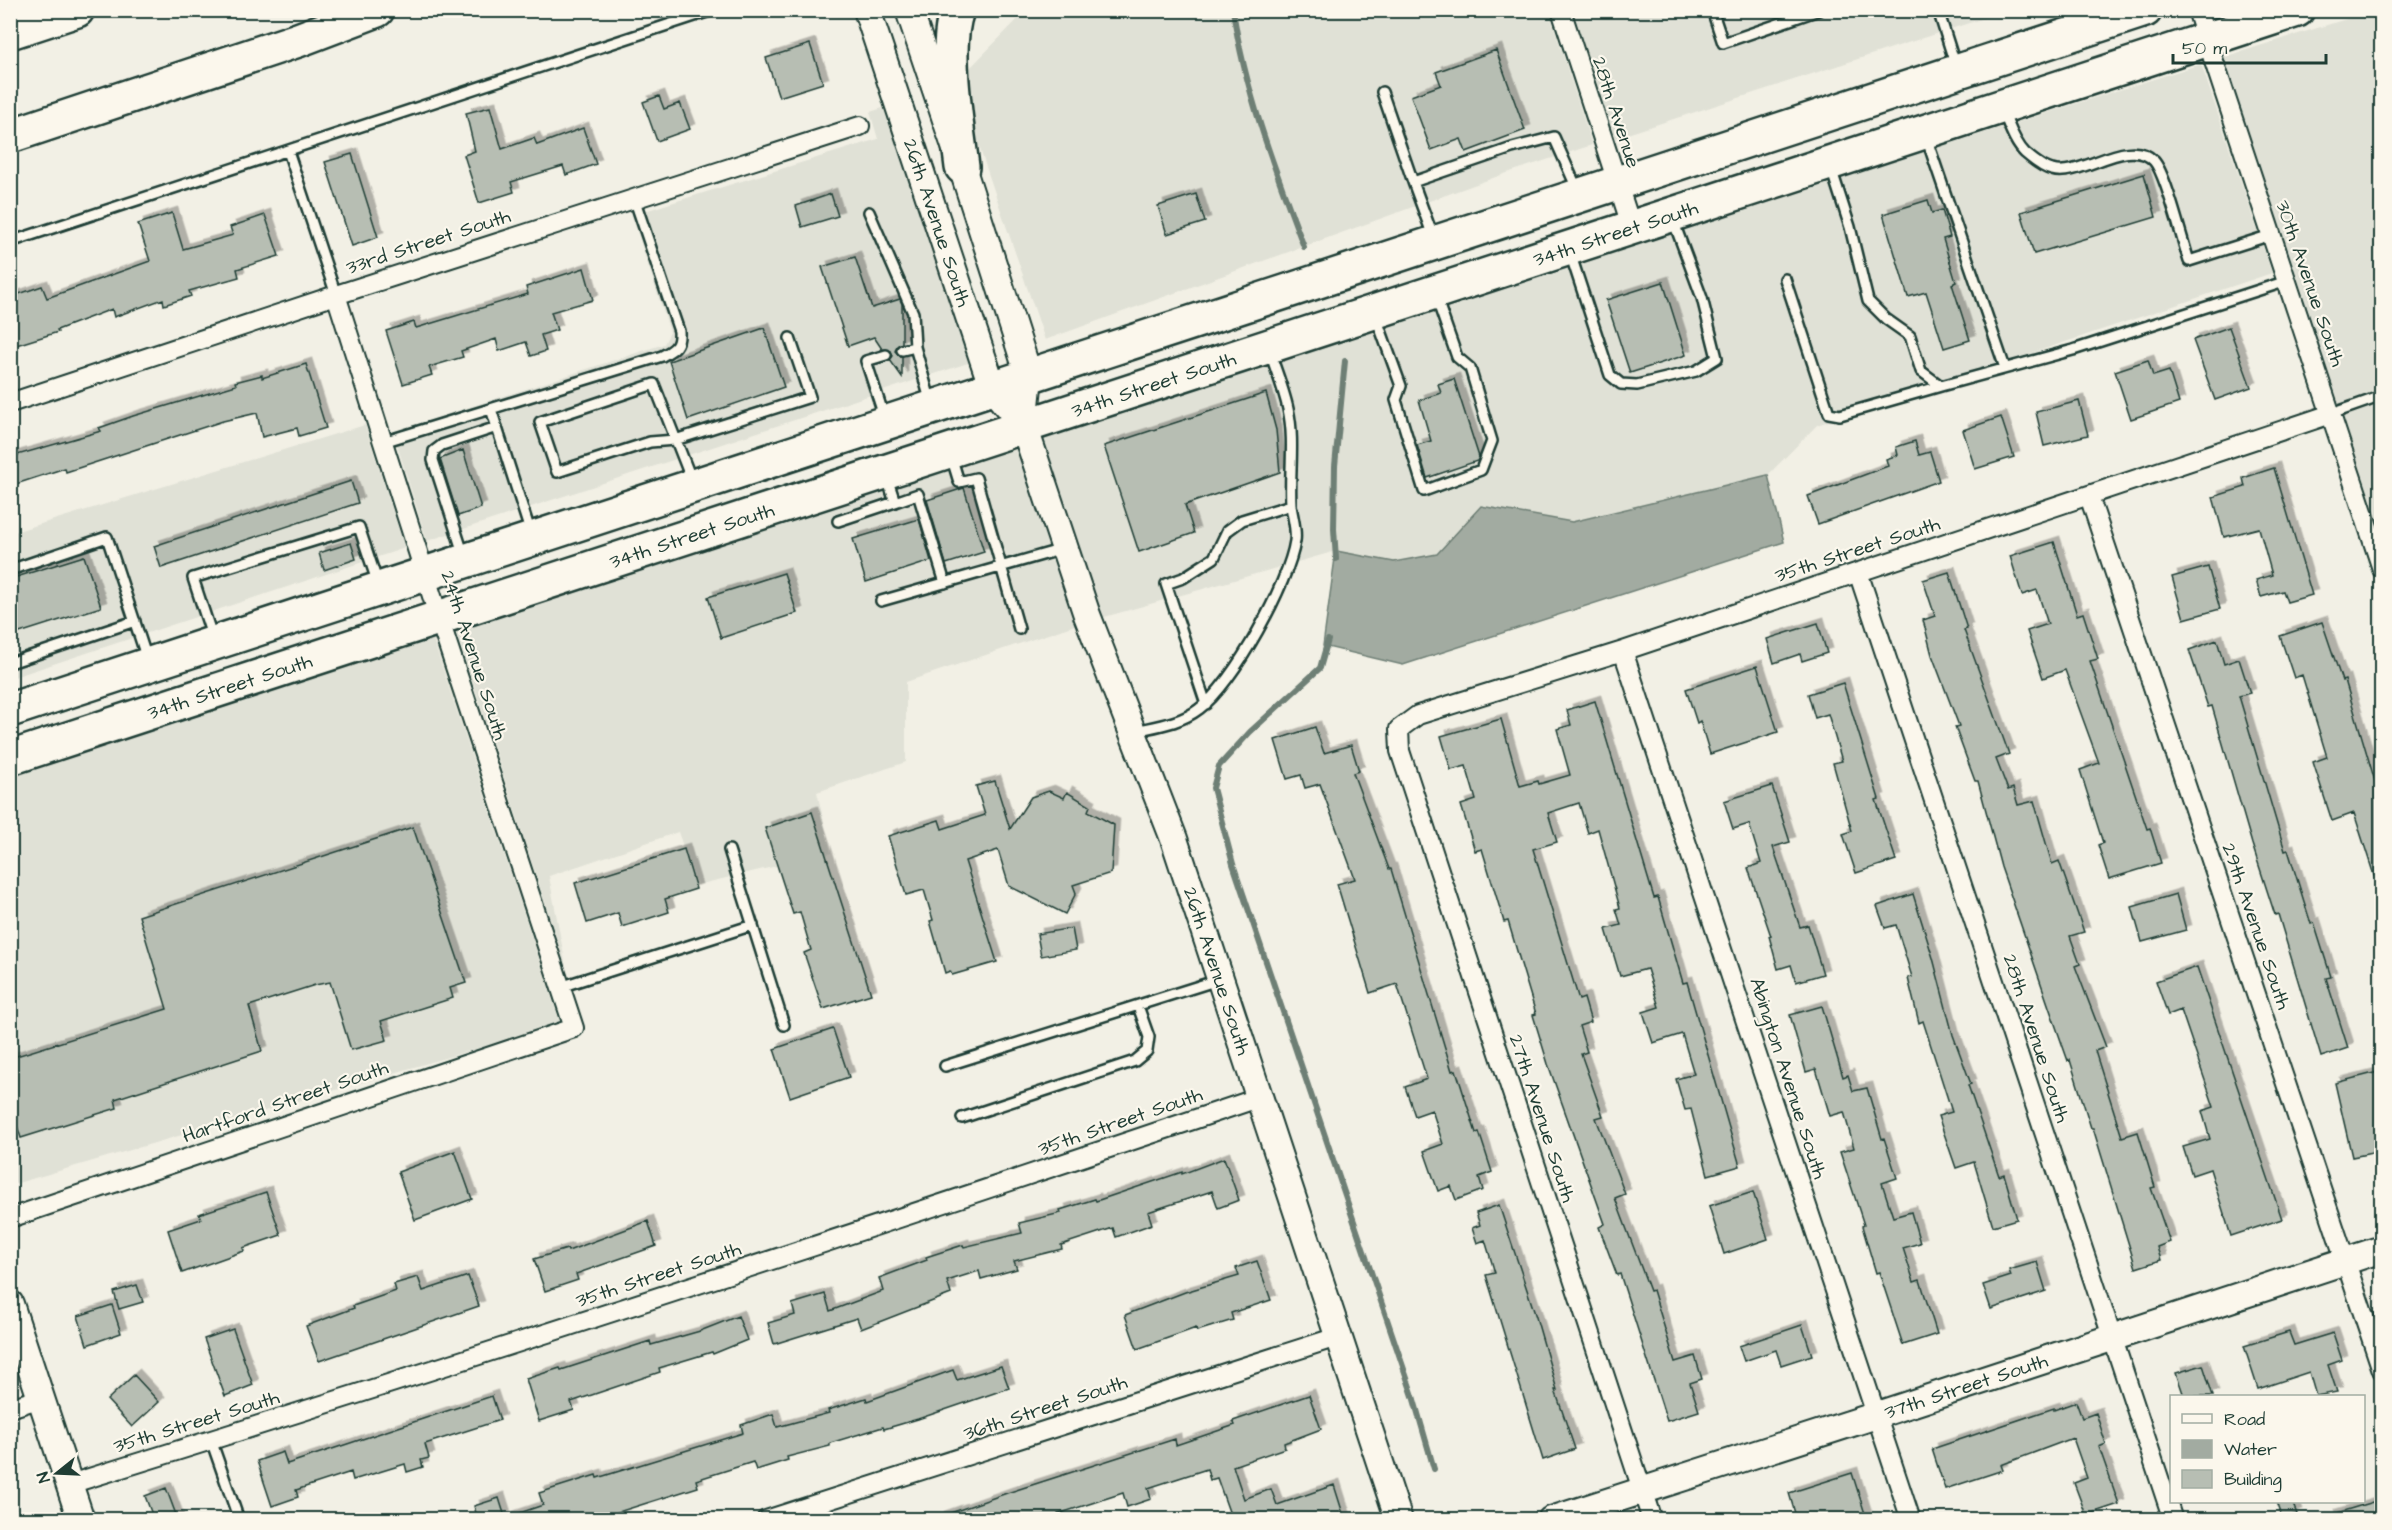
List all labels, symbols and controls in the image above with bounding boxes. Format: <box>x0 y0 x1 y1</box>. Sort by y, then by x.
scale bar <box>2173 27 2326 65</box>
text: 50 m <box>2182 36 2227 61</box>
street label: 28th Avenue <box>1585 53 1647 172</box>
street label: 26th Avenue South <box>896 135 978 311</box>
street label: 34th Street South <box>1530 194 1702 274</box>
street label: 30th Avenue South <box>2268 196 2352 370</box>
street label: 33rd Street South <box>342 202 514 282</box>
street label: 34th Street South <box>1068 345 1240 425</box>
street label: 34th Street South <box>606 496 778 576</box>
street label: 35th Street South <box>1771 510 1944 590</box>
street label: 24th Avenue South <box>433 567 515 744</box>
street label: 34th Street South <box>144 647 316 727</box>
street label: 29th Avenue South <box>2214 839 2298 1013</box>
street label: 26th Avenue South <box>1176 883 1257 1059</box>
street label: 28th Avenue South <box>1996 950 2077 1126</box>
street label: Abington Avenue South <box>1741 974 1834 1183</box>
street label: 27th Avenue South <box>1502 1031 1582 1206</box>
street label: Hartford Street South <box>179 1054 392 1150</box>
street label: 35th Street South <box>1034 1081 1206 1163</box>
street label: 35th Street South <box>572 1235 745 1315</box>
street label: 37th Street South <box>1881 1347 2052 1427</box>
street label: 36th Street South <box>960 1368 1131 1448</box>
street label: 35th Street South <box>110 1383 283 1461</box>
legend <box>2170 1395 2365 1503</box>
text: Road <box>2224 1407 2265 1432</box>
text: Water <box>2224 1437 2277 1462</box>
north arrow <box>27 1443 87 1503</box>
text: Building <box>2224 1467 2282 1493</box>
text: N <box>32 1469 56 1485</box>

